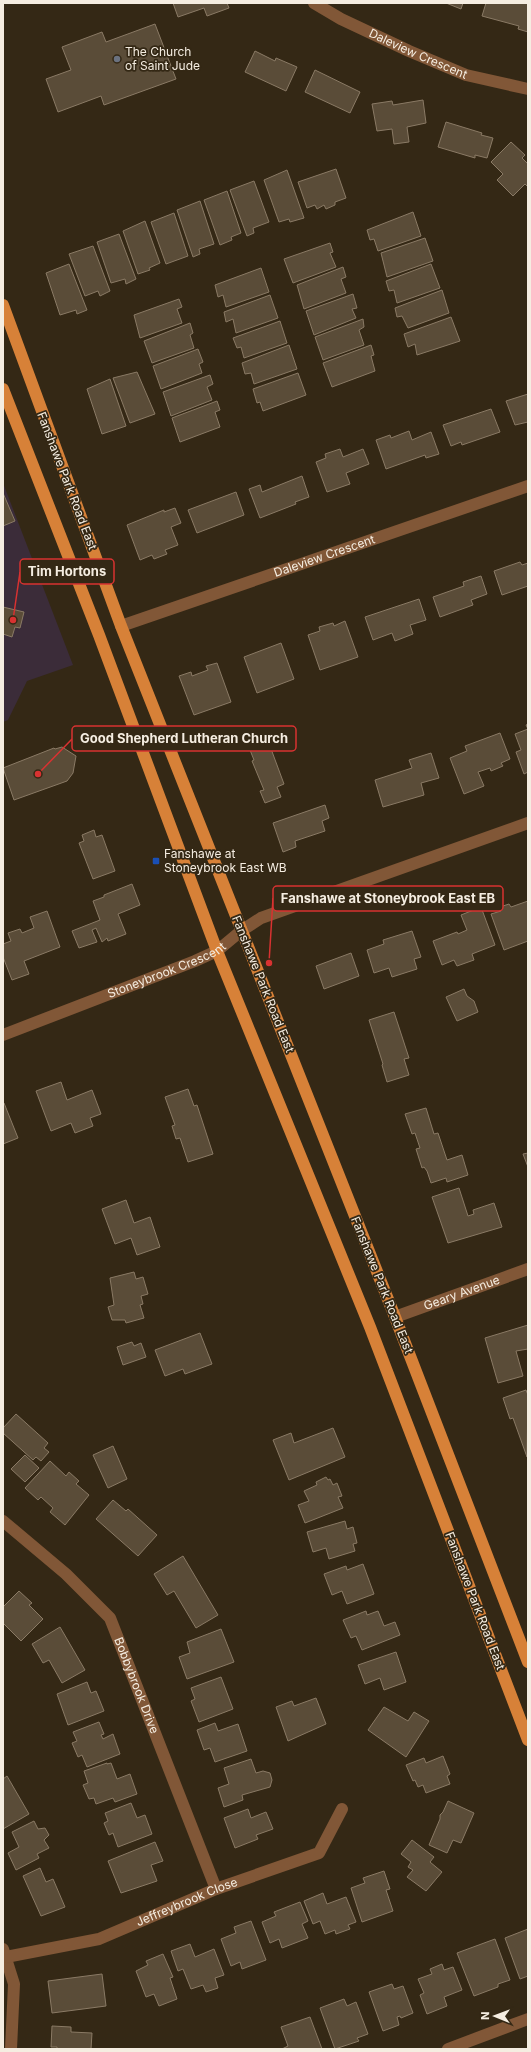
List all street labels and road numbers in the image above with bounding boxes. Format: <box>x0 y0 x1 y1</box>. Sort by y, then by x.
street label: Daleview Crescent <box>367 25 470 82</box>
street label: Fanshawe Park Road East <box>34 410 101 552</box>
street label: Daleview Crescent <box>272 531 377 580</box>
street label: Fanshawe Park Road East <box>229 913 298 1055</box>
street label: Stoneybrook Crescent <box>105 939 229 1001</box>
street label: Fanshawe Park Road East <box>348 1214 417 1356</box>
street label: Geary Avenue <box>422 1272 502 1313</box>
street label: Fanshawe Park Road East <box>442 1530 509 1672</box>
street label: Bobbybrook Drive <box>111 1635 162 1736</box>
street label: Jeffreybrook Close <box>134 1874 239 1929</box>

